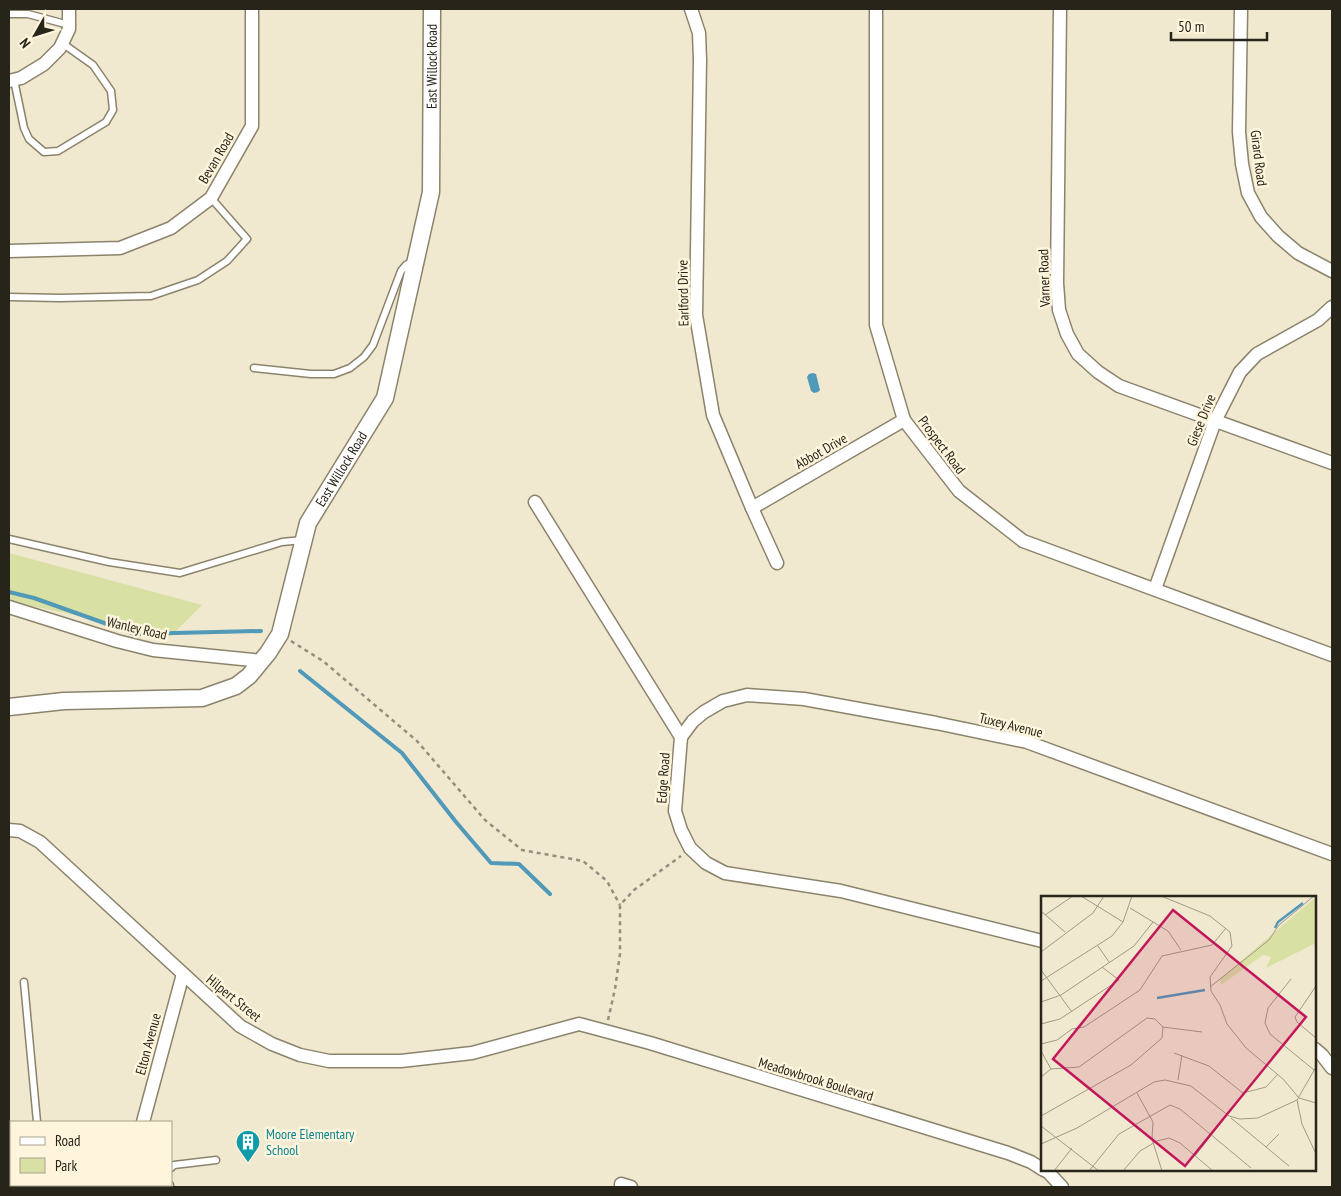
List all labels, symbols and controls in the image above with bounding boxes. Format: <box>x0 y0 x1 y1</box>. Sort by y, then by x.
north arrow <box>10 10 60 60</box>
scale bar <box>1171 10 1267 42</box>
text: 50 m <box>1178 17 1204 36</box>
street label: East Willock Road <box>422 24 441 109</box>
text: N <box>16 35 34 52</box>
street label: Bevan Road <box>194 129 238 187</box>
street label: Girard Road <box>1247 129 1271 187</box>
street label: Varner Road <box>1034 249 1054 308</box>
street label: Earlford Drive <box>673 259 693 326</box>
street label: Giese Drive <box>1182 391 1220 449</box>
street label: Prospect Road <box>914 412 970 478</box>
street label: East Willock Road <box>311 428 371 510</box>
street label: Abbot Drive <box>792 429 850 473</box>
street label: Wanley Road <box>105 612 169 644</box>
street label: Tuxey Avenue <box>977 708 1045 742</box>
street label: Edge Road <box>652 752 674 804</box>
inset map <box>1041 896 1316 1171</box>
street label: Hilpert Street <box>203 970 265 1026</box>
street label: Elton Avenue <box>131 1011 165 1077</box>
street label: Meadowbrook Boulevard <box>756 1053 876 1105</box>
legend <box>10 1121 172 1186</box>
place label: Moore Elementary School <box>266 1125 355 1159</box>
building icon: Moore Elementary School <box>235 1129 261 1163</box>
text: Road <box>55 1131 81 1150</box>
text: Park <box>55 1156 77 1175</box>

